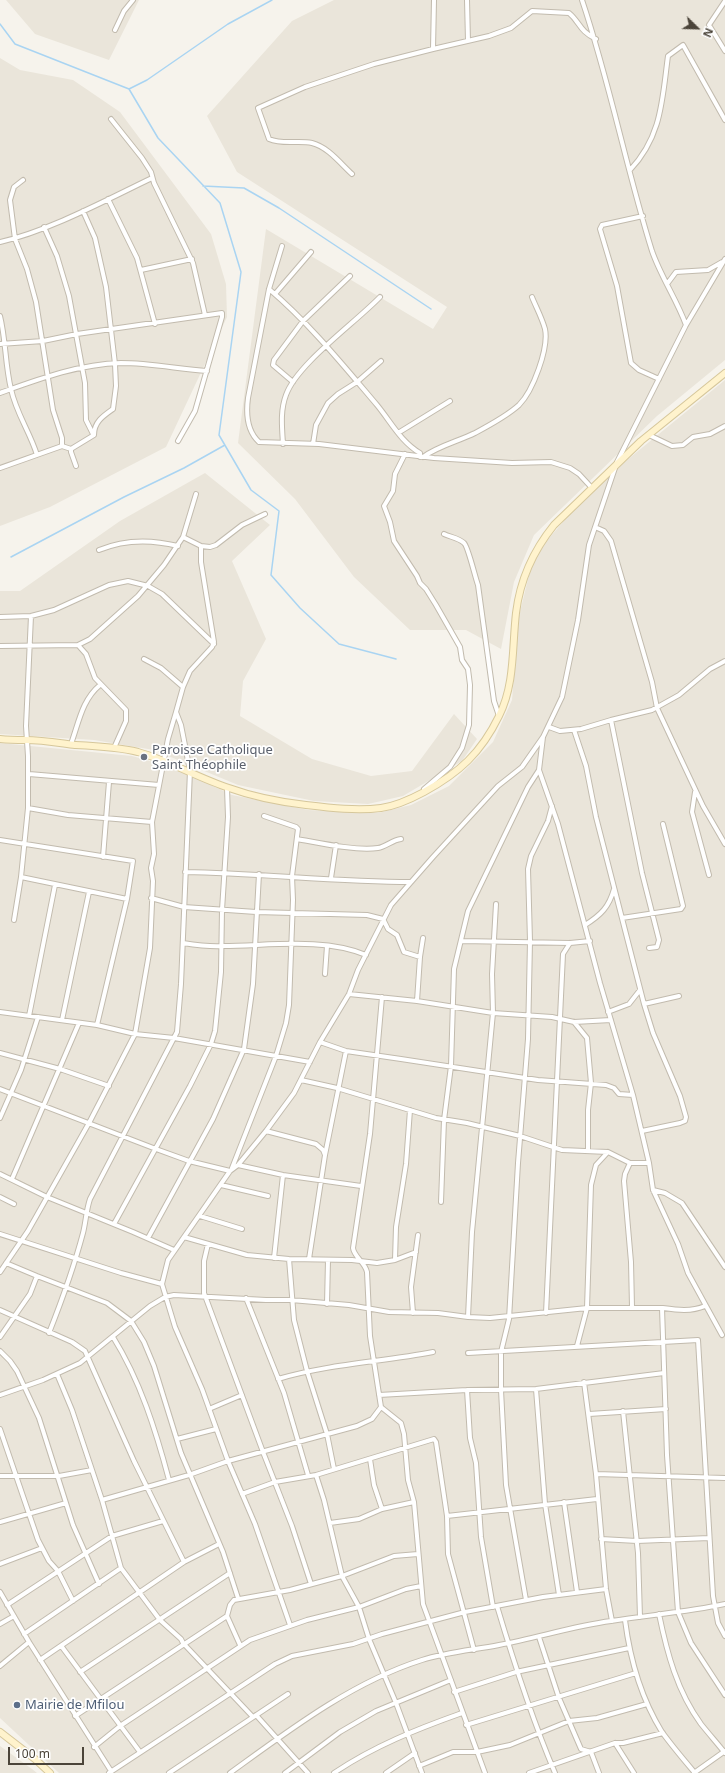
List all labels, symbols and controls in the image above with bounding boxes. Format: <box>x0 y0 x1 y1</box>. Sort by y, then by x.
north arrow <box>677 8 717 48</box>
text: N <box>700 26 717 40</box>
place label: Paroisse Catholique Saint Théophile <box>152 742 273 773</box>
marker: Paroisse Catholique Saint Théophile <box>139 752 149 762</box>
place label: Mairie de Mfilou <box>25 1697 124 1713</box>
marker: Mairie de Mfilou <box>12 1700 22 1710</box>
scale bar <box>10 1739 86 1765</box>
text: 100 m <box>15 1745 50 1762</box>

